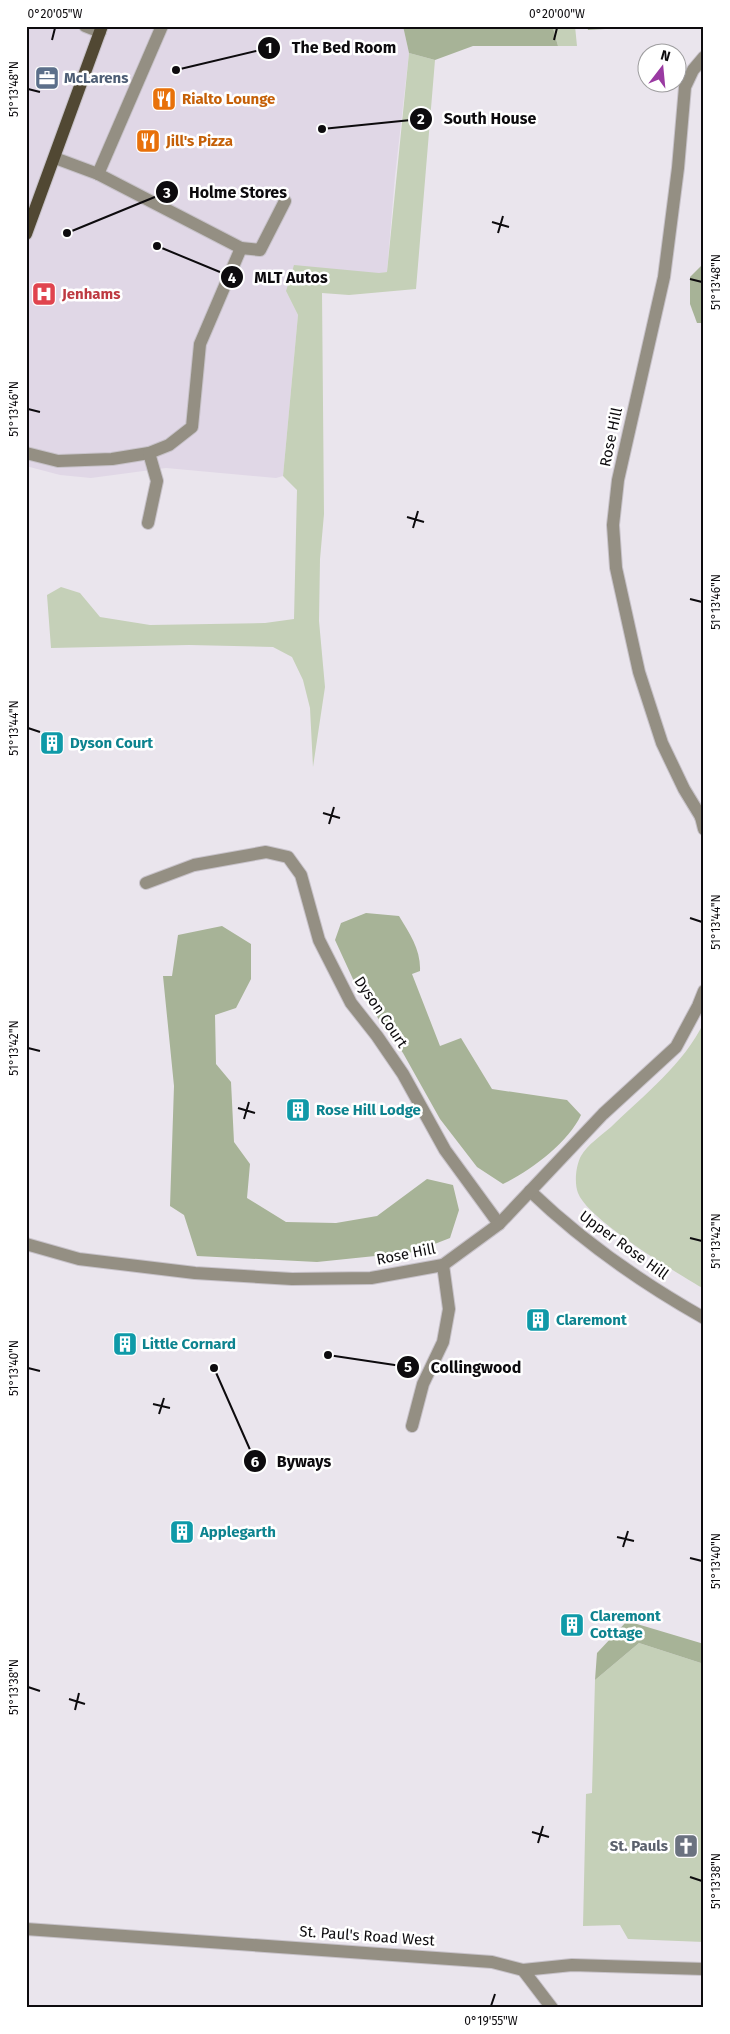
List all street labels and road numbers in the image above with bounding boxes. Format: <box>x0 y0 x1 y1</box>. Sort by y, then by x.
street label: Rose Hill <box>596 405 626 468</box>
street label: Dyson Court <box>351 973 412 1052</box>
street label: Upper Rose Hill <box>576 1207 673 1284</box>
street label: Rose Hill <box>375 1239 438 1269</box>
street label: St. Paul's Road West <box>299 1922 436 1950</box>

